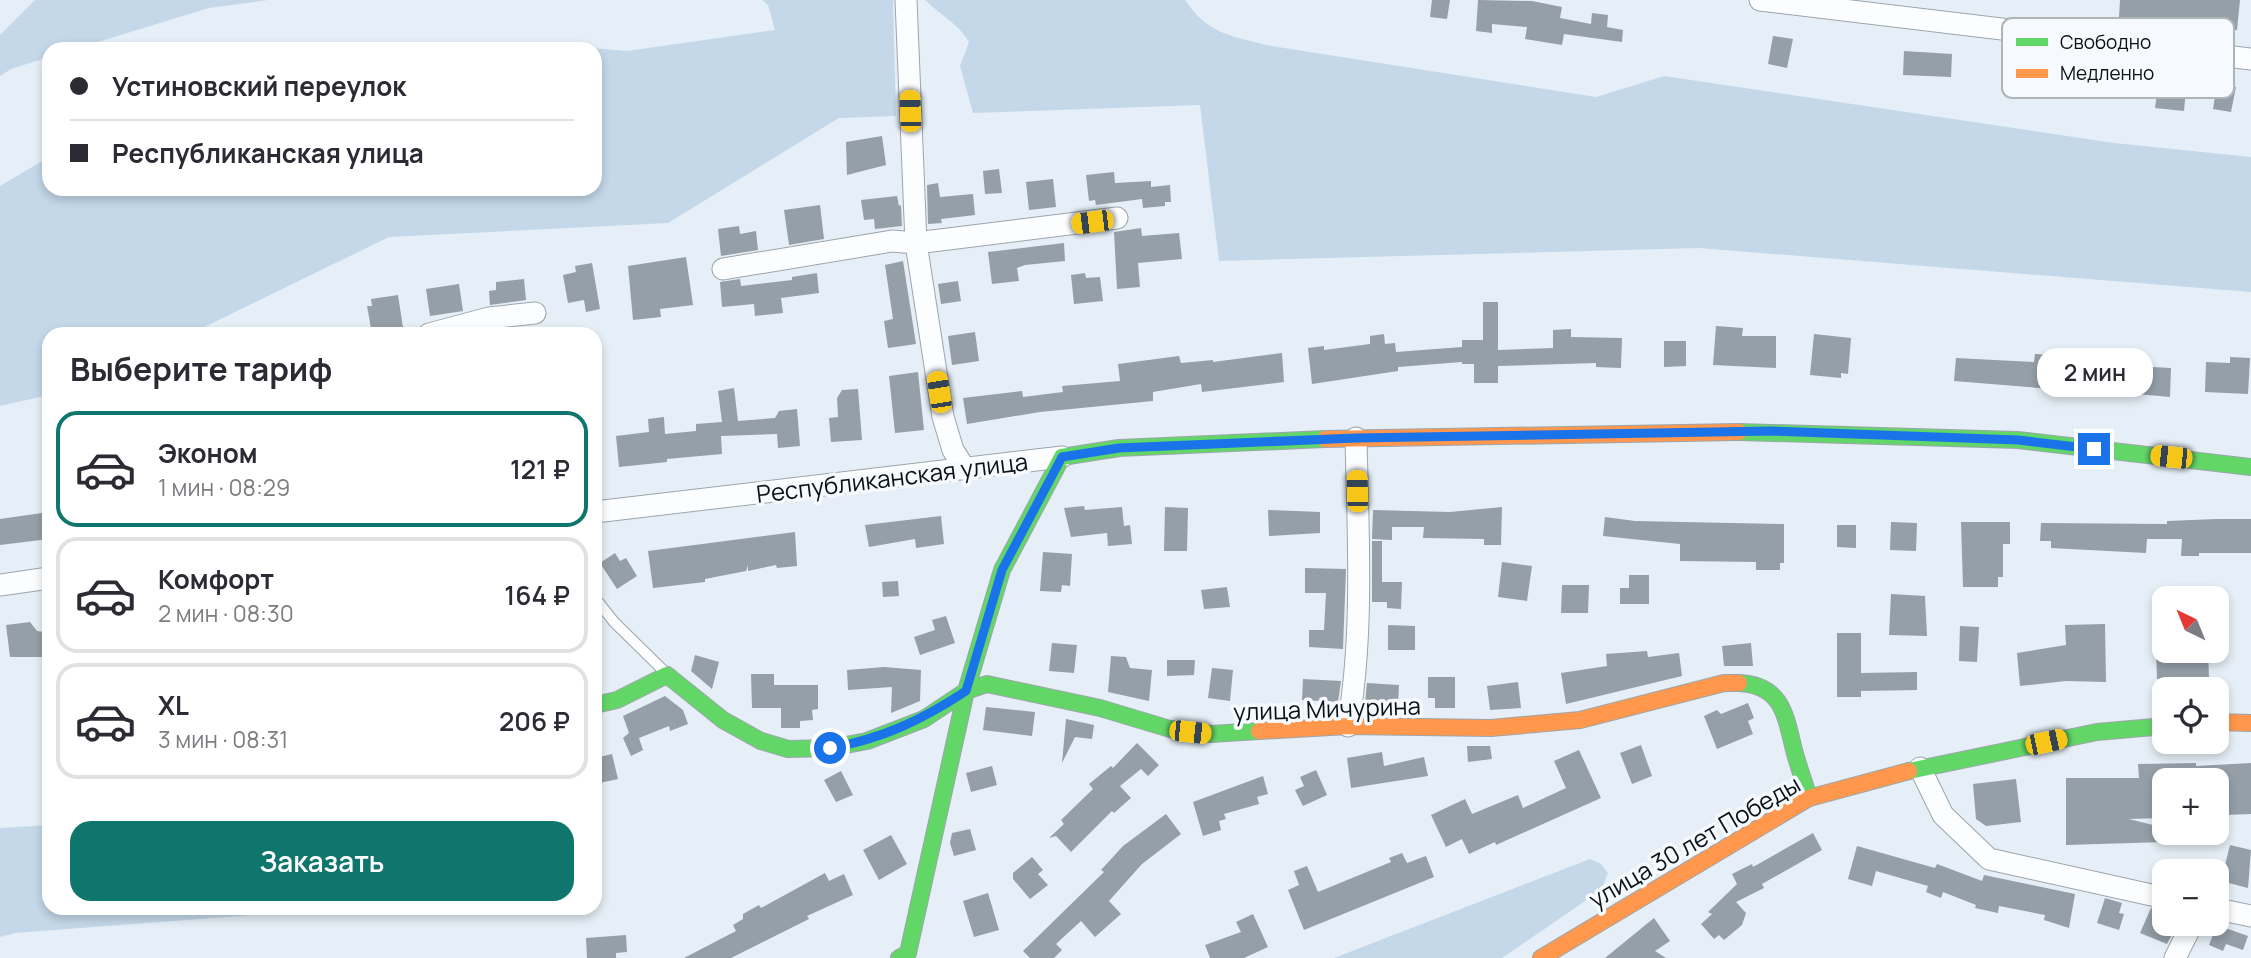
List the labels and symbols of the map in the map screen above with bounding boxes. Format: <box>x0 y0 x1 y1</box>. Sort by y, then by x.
legend <box>2002 18 2234 98</box>
text: Свободно <box>2060 29 2151 55</box>
text: Медленно <box>2060 60 2154 86</box>
car <box>899 90 922 132</box>
car <box>1070 209 1115 235</box>
callout: 2 мин <box>2036 348 2152 396</box>
car <box>926 370 953 414</box>
route end <box>2078 433 2110 465</box>
street label: Республиканская улица <box>754 444 1030 510</box>
car <box>2150 444 2193 470</box>
car <box>1347 470 1368 512</box>
north arrow <box>2152 586 2230 663</box>
street label: улица Мичурина <box>1233 688 1421 728</box>
car <box>1169 719 1212 745</box>
car <box>2024 727 2069 757</box>
route start <box>814 732 846 764</box>
street label: улица 30 лет Победы <box>1582 767 1806 915</box>

